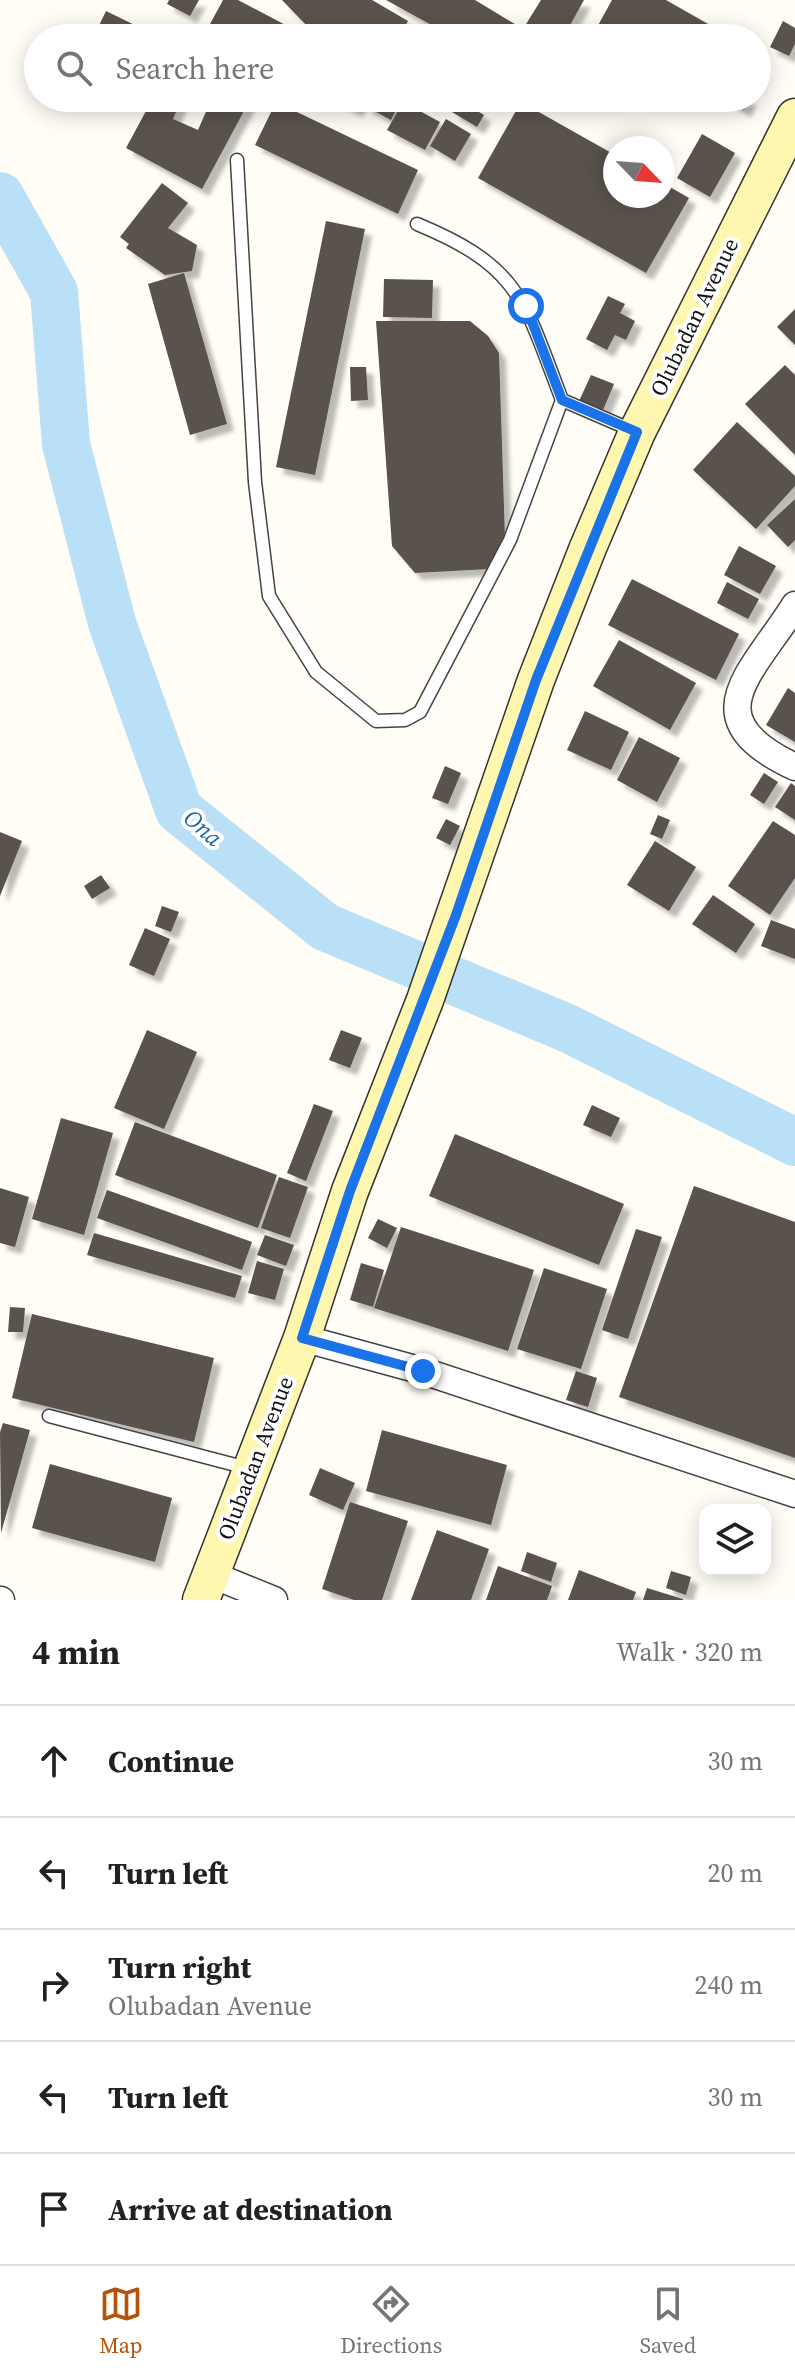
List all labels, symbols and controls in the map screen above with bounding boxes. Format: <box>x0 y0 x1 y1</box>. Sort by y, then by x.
search box <box>24 24 771 112</box>
icon: search <box>52 46 96 90</box>
text: Search here <box>116 48 274 89</box>
north arrow <box>603 136 675 208</box>
street label: Olubadan Avenue <box>643 233 745 401</box>
route start <box>508 288 544 324</box>
water label: Ona <box>177 801 230 854</box>
route end <box>405 1353 441 1389</box>
street label: Olubadan Avenue <box>210 1372 300 1544</box>
map controls <box>699 1504 771 1576</box>
button: layers <box>699 1504 771 1576</box>
text: 4 min <box>32 1629 120 1675</box>
text: Walk · 320 m <box>616 1634 763 1670</box>
icon: ahead <box>32 1739 76 1783</box>
text: Continue <box>108 1741 234 1782</box>
text: 30 m <box>708 1743 763 1779</box>
icon: left <box>32 1851 76 1895</box>
text: Turn left <box>108 1853 228 1894</box>
text: 20 m <box>708 1855 763 1891</box>
text: Turn right <box>108 1947 251 1988</box>
icon: right <box>32 1963 76 2007</box>
text: 240 m <box>695 1967 763 2003</box>
text: Olubadan Avenue <box>108 1988 312 2024</box>
icon: left <box>32 2075 76 2119</box>
text: Turn left <box>108 2077 228 2118</box>
text: 30 m <box>708 2079 763 2115</box>
icon: arrive <box>32 2187 76 2231</box>
text: Arrive at destination <box>108 2189 393 2230</box>
tab: Map <box>99 2282 143 2360</box>
tab: Directions <box>340 2282 442 2360</box>
tab: Saved <box>640 2282 696 2360</box>

